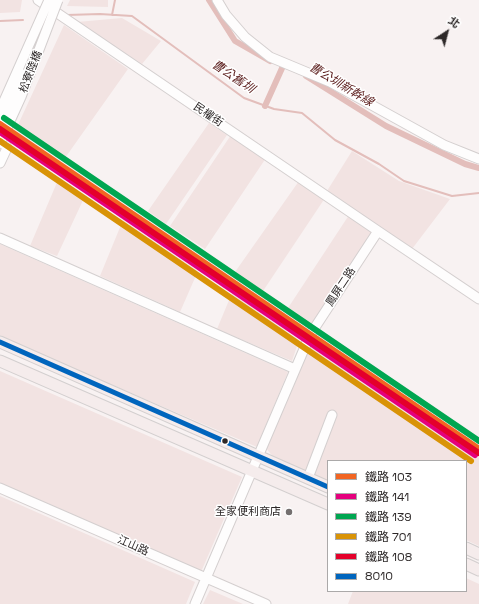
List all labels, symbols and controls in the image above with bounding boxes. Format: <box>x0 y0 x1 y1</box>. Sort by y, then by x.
north arrow <box>427 12 467 52</box>
text: 北 <box>445 13 463 31</box>
street label: 松寮陸橋 <box>17 49 45 95</box>
water label: 曹公舊圳 <box>209 58 257 96</box>
water label: 曹公圳新幹線 <box>306 60 376 110</box>
street label: 民權街 <box>191 100 225 130</box>
street label: 鳳屏二路 <box>323 265 359 309</box>
unlabelled marker <box>220 436 230 446</box>
legend <box>327 460 467 592</box>
text: 鐵路 103 <box>365 469 412 485</box>
text: 鐵路 141 <box>365 489 409 505</box>
place label: 全家便利商店 <box>215 505 281 519</box>
marker: 全家便利商店 <box>284 507 294 517</box>
text: 鐵路 139 <box>365 509 412 525</box>
text: 鐵路 701 <box>365 529 411 545</box>
street label: 江山路 <box>115 533 151 559</box>
text: 鐵路 108 <box>365 549 412 565</box>
text: 8010 <box>365 568 393 584</box>

